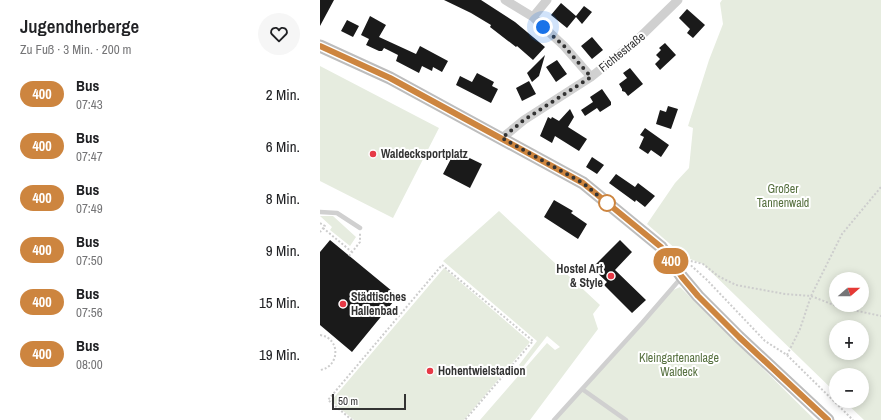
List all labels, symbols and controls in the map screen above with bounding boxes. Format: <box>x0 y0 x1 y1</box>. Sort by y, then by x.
text: Jugendherberge <box>20 13 139 39</box>
button: heart <box>258 13 300 55</box>
your location <box>533 17 553 37</box>
street label: Fichtestraße <box>595 28 649 76</box>
text: Zu Fuß · 3 Min. · 200 m <box>20 41 131 58</box>
text: Bus <box>76 75 99 96</box>
text: 2 Min. <box>266 84 300 105</box>
text: 400 <box>32 85 52 103</box>
text: 07:43 <box>76 96 103 113</box>
text: Bus <box>76 127 99 148</box>
text: 6 Min. <box>266 136 300 157</box>
text: 400 <box>32 137 52 155</box>
place label: Waldecksportplatz <box>381 146 468 162</box>
text: 07:47 <box>76 148 103 165</box>
marker: Waldecksportplatz <box>368 149 378 159</box>
text: Bus <box>76 179 99 200</box>
park label: Großer Tannenwald <box>757 181 809 211</box>
text: 8 Min. <box>266 188 300 209</box>
text: 400 <box>32 189 52 207</box>
unlabelled marker <box>598 194 616 212</box>
text: 07:49 <box>76 200 103 217</box>
text: Bus <box>76 231 99 252</box>
text: 9 Min. <box>266 240 300 261</box>
text: 400 <box>32 241 52 259</box>
line badge: 400 <box>648 248 694 274</box>
text: 07:50 <box>76 252 103 269</box>
text: 400 <box>661 252 681 270</box>
place label: Hostel Art & Style <box>556 261 604 291</box>
marker: Hostel Art & Style <box>606 271 616 281</box>
north arrow <box>829 272 869 312</box>
map controls <box>829 272 869 408</box>
text: Bus <box>76 283 99 304</box>
place label: Städtisches Hallenbad <box>351 289 407 319</box>
text: 15 Min. <box>259 292 300 313</box>
text: 400 <box>32 293 52 311</box>
marker: Städtisches Hallenbad <box>338 299 348 309</box>
text: 07:56 <box>76 304 103 321</box>
button: + <box>829 320 869 360</box>
text: Bus <box>76 335 99 356</box>
text: 19 Min. <box>259 344 300 365</box>
text: 400 <box>32 345 52 363</box>
park label: Kleingartenanlage Waldeck <box>639 350 719 380</box>
text: 08:00 <box>76 356 103 373</box>
place label: Hohentwielstadion <box>438 363 525 379</box>
marker: Hohentwielstadion <box>425 366 435 376</box>
button: − <box>829 368 869 408</box>
scale bar <box>332 392 406 411</box>
text: 50 m <box>338 394 358 408</box>

